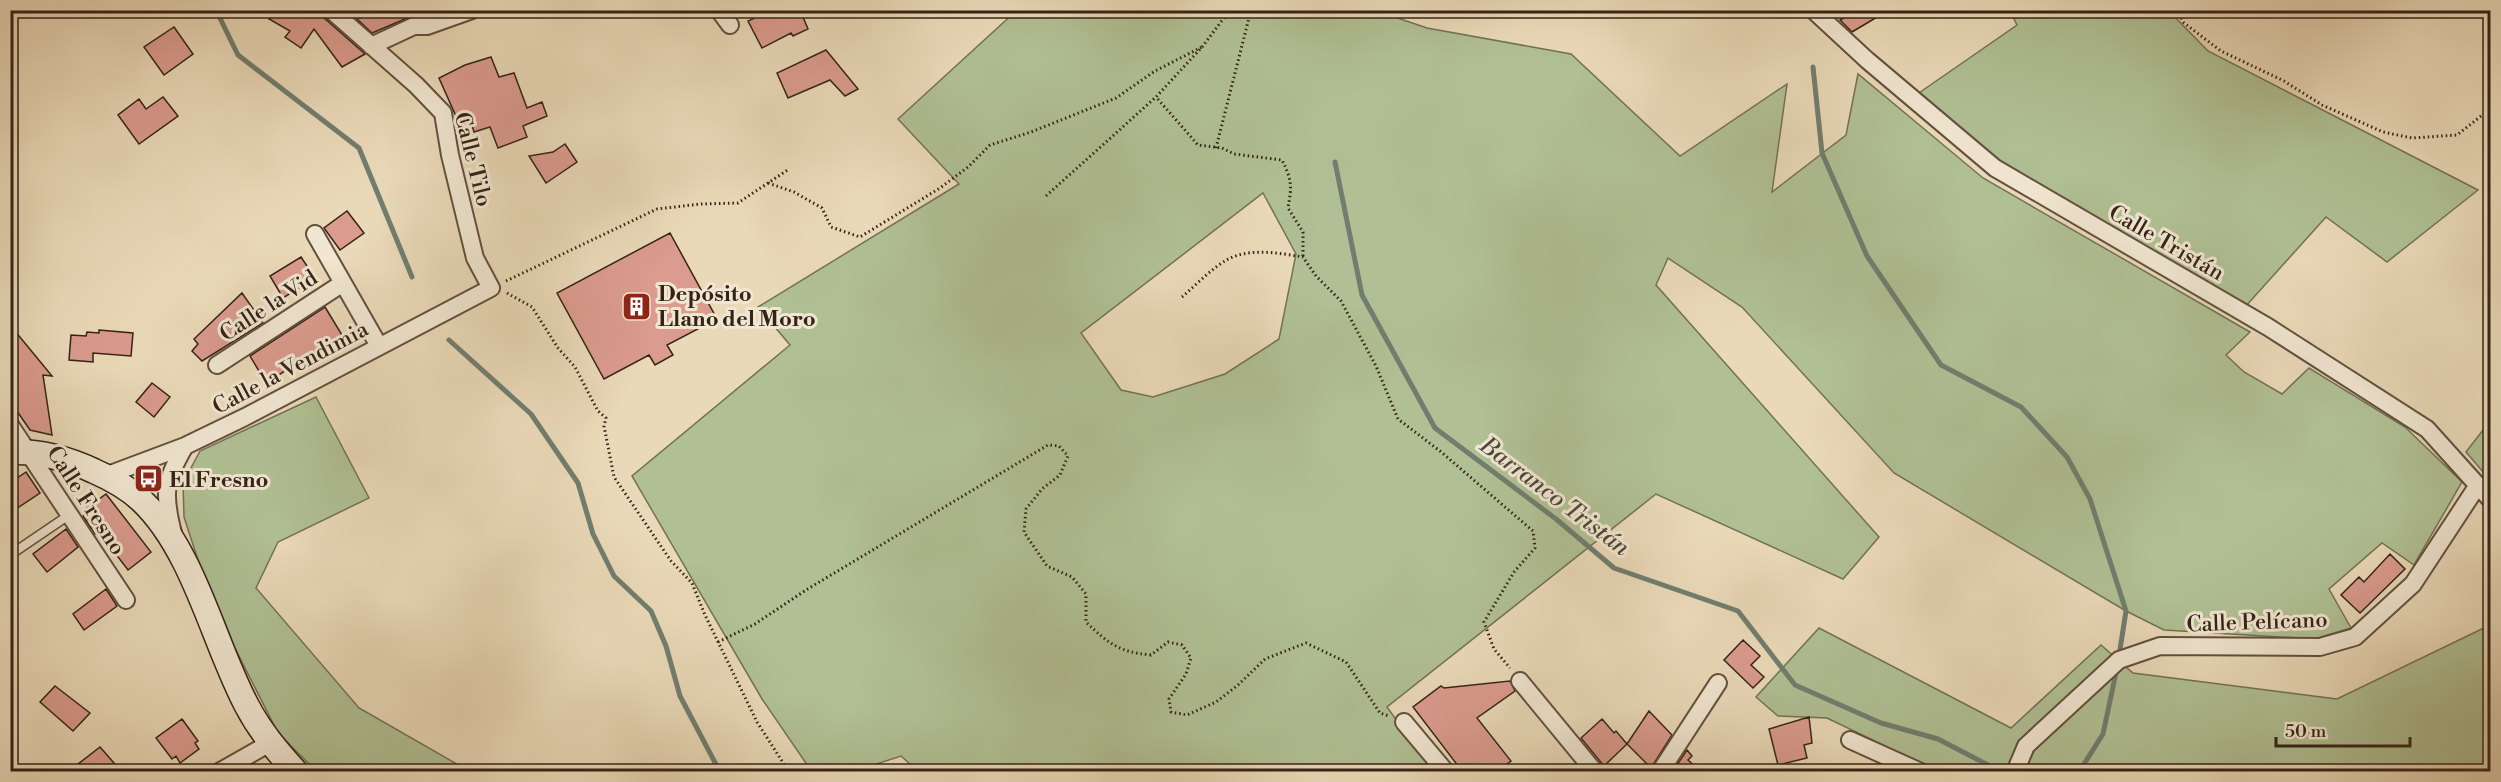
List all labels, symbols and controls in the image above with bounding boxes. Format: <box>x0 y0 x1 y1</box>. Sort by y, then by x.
street label: Calle Tilo <box>448 109 497 209</box>
street label: Calle Tristán <box>2104 199 2229 287</box>
street label: Calle la Vid <box>215 264 323 348</box>
place label: Depósito Llano del Moro <box>658 281 816 333</box>
building icon: Depósito Llano del Moro <box>621 290 653 322</box>
street label: Calle la Vendimia <box>208 315 374 421</box>
water label: Barranco Tristán <box>1473 430 1636 563</box>
street label: Calle Fresno <box>40 441 131 560</box>
bus stop icon: El Fresno <box>132 463 164 495</box>
place label: El Fresno <box>169 467 268 494</box>
street label: Calle Pelícano <box>2186 607 2328 638</box>
scale bar <box>2276 710 2410 748</box>
text: 50 m <box>2285 720 2327 743</box>

